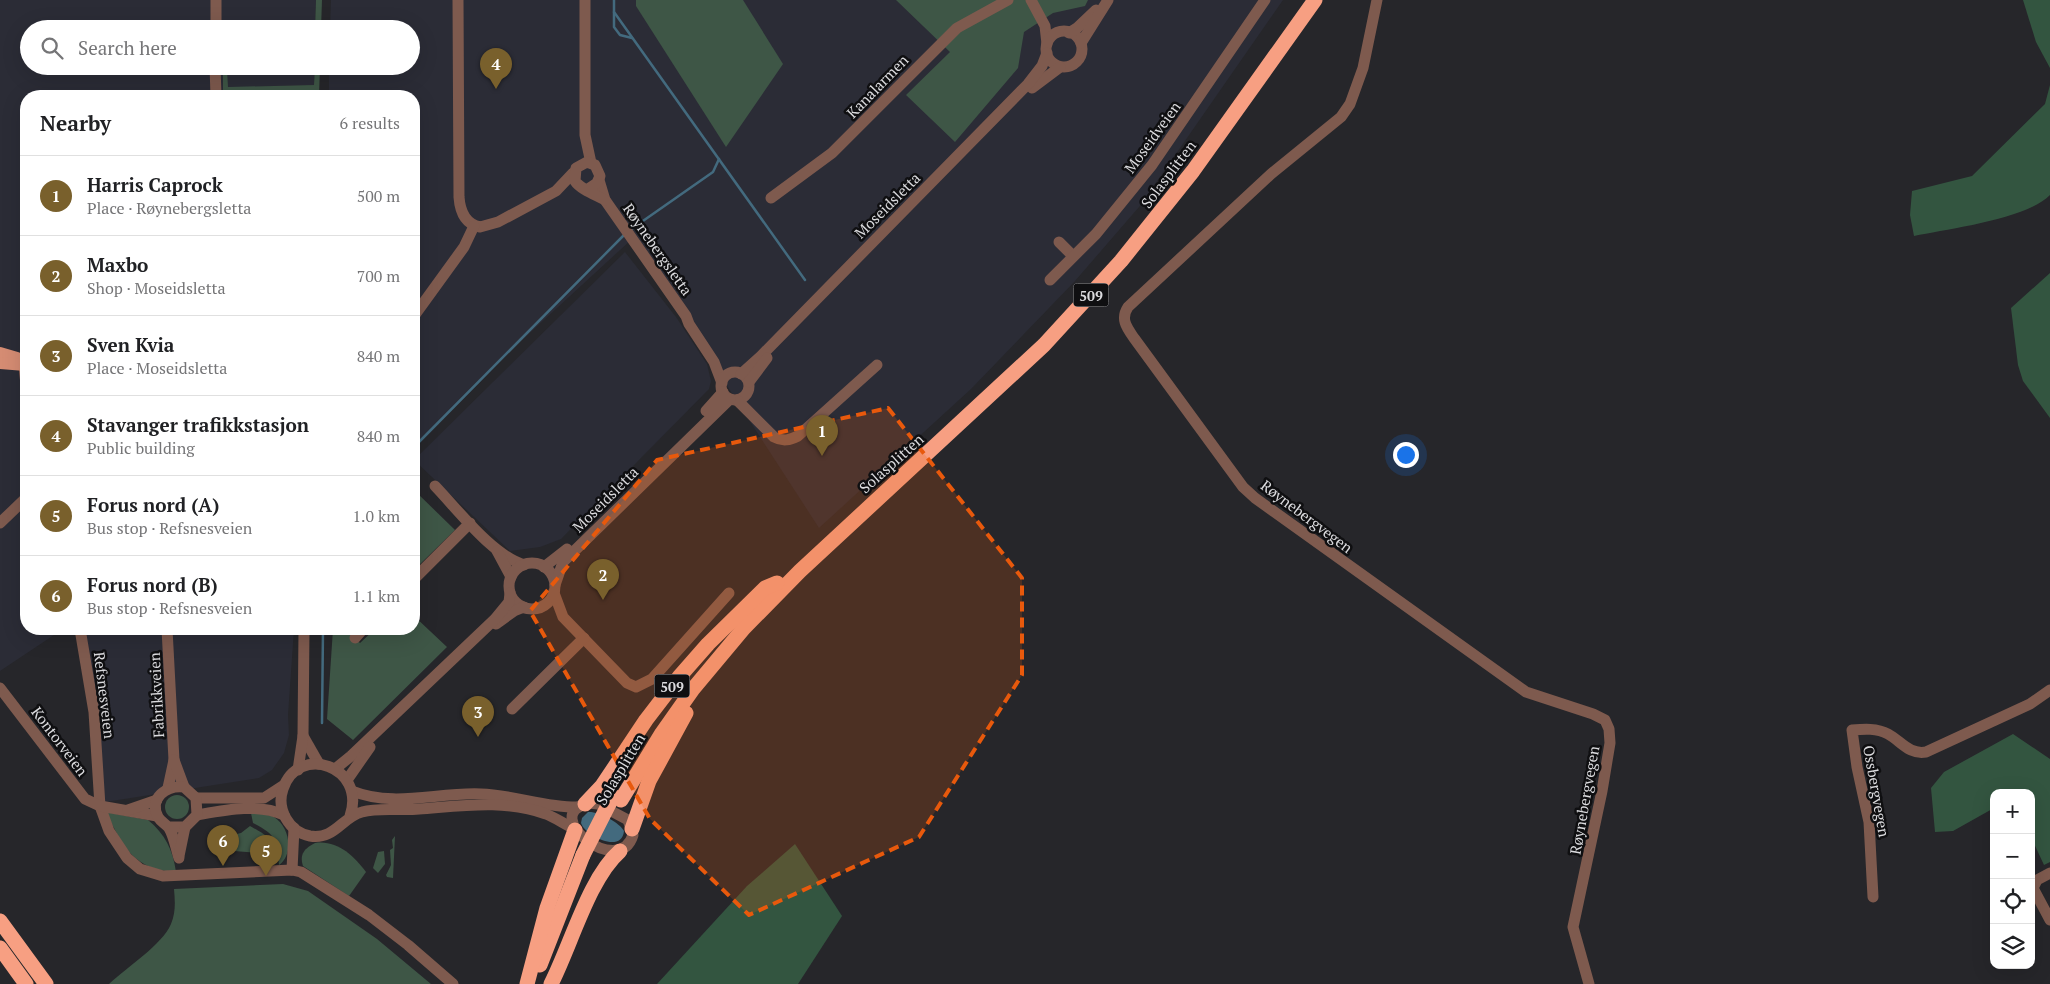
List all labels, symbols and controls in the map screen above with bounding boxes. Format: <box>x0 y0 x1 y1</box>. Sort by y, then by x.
search box <box>20 20 420 75</box>
icon: search <box>38 34 66 62</box>
text: Search here <box>78 35 177 60</box>
pin: 4 <box>480 48 512 89</box>
street label: Kanalarmen <box>842 50 912 122</box>
street label: Moseidveien <box>1119 97 1185 177</box>
text: Nearby <box>40 109 111 137</box>
text: 6 results <box>340 112 400 134</box>
street label: Solasplitten <box>1136 136 1200 212</box>
street label: Moseidsletta <box>850 167 925 242</box>
text: Harris Caprock <box>87 172 223 197</box>
text: 1 <box>51 185 61 207</box>
text: 500 m <box>357 185 400 207</box>
text: Place · Røynebergsletta <box>87 197 251 219</box>
street label: Røynebergsletta <box>619 199 697 299</box>
text: Maxbo <box>87 252 148 277</box>
text: 2 <box>51 265 61 287</box>
text: 700 m <box>357 265 400 287</box>
text: Shop · Moseidsletta <box>87 277 226 299</box>
road number: 509 <box>1074 284 1108 306</box>
text: Sven Kvia <box>87 332 174 357</box>
text: 3 <box>51 345 61 367</box>
text: 840 m <box>357 345 400 367</box>
text: Place · Moseidsletta <box>87 357 227 379</box>
text: Stavanger trafikkstasjon <box>87 412 309 437</box>
pin: 1 <box>806 415 838 456</box>
text: 4 <box>51 425 61 447</box>
text: 840 m <box>357 425 400 447</box>
street label: Solasplitten <box>855 429 927 497</box>
text: Public building <box>87 437 195 459</box>
your location <box>1393 442 1419 468</box>
street label: Moseidsletta <box>568 461 643 536</box>
street label: Røynebergvegen <box>1257 475 1357 557</box>
text: Forus nord (A) <box>87 492 219 517</box>
text: 5 <box>51 505 61 527</box>
text: 1.0 km <box>353 505 400 527</box>
text: Bus stop · Refsnesveien <box>87 517 252 539</box>
pin: 2 <box>587 559 619 600</box>
text: Forus nord (B) <box>87 572 218 597</box>
text: 6 <box>51 585 61 607</box>
text: 1.1 km <box>353 585 400 607</box>
text: Bus stop · Refsnesveien <box>87 597 252 619</box>
street label: Refsnesveien <box>90 650 120 740</box>
street label: Fabrikkveien <box>144 652 168 738</box>
road number: 509 <box>654 674 690 698</box>
pin: 3 <box>462 696 494 737</box>
street label: Kontorveien <box>27 702 93 780</box>
street label: Solasplitten <box>591 729 649 808</box>
street label: Røynebergvegen <box>1565 744 1603 856</box>
street label: Ossbergvegen <box>1859 744 1895 838</box>
map controls <box>1990 789 2035 969</box>
button: + <box>1990 789 2035 834</box>
pin: 6 <box>207 825 239 866</box>
button: − <box>1990 834 2035 879</box>
pin: 5 <box>250 835 282 876</box>
button: locate <box>1990 879 2035 924</box>
button: layers <box>1990 924 2035 969</box>

